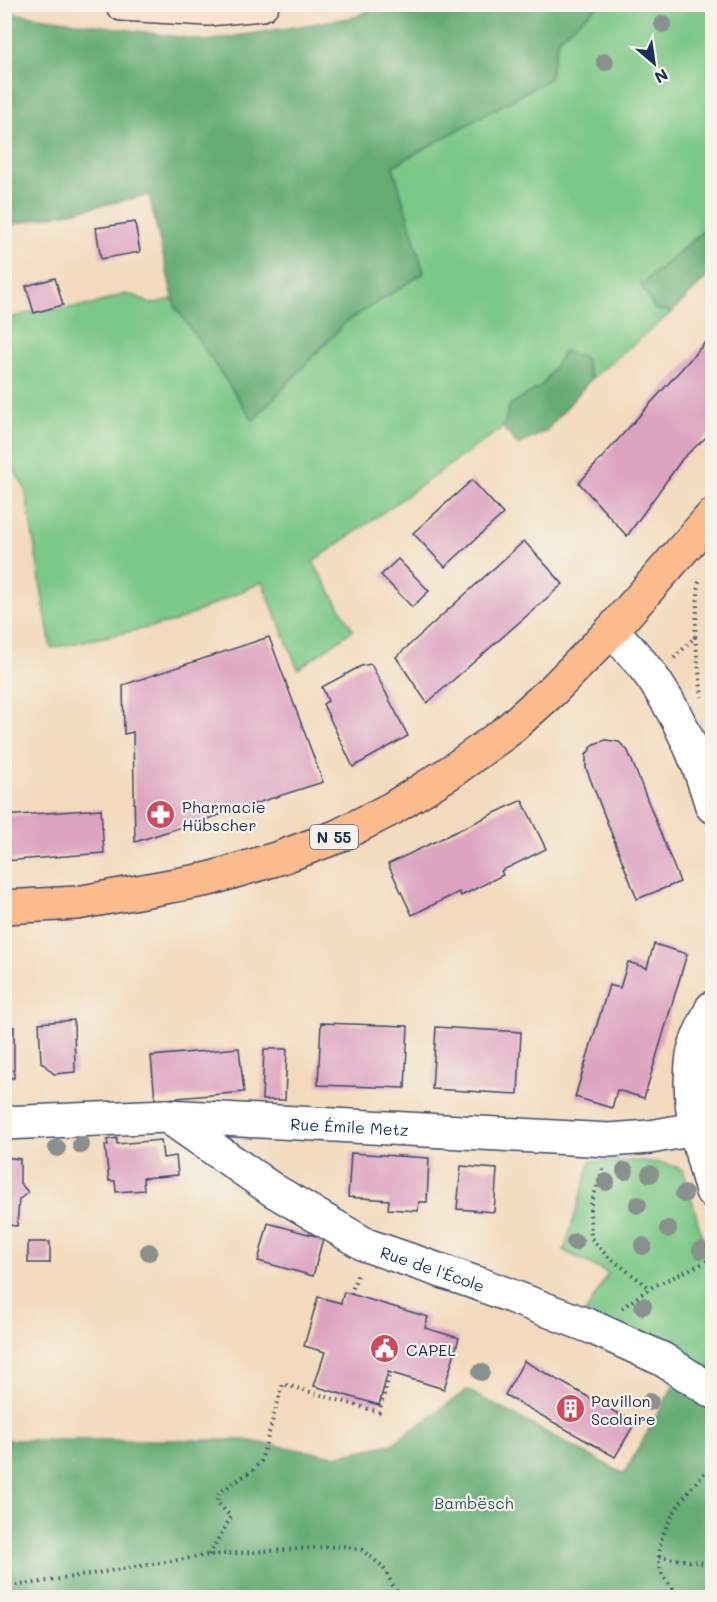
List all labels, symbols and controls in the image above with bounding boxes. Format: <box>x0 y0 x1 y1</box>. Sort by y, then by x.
north arrow <box>624 33 684 93</box>
text: N <box>651 64 672 89</box>
place label: Pharmacie Hübscher <box>182 796 266 835</box>
pharmacy icon: Pharmacie Hübscher <box>145 799 177 831</box>
road number: N 55 <box>310 825 358 849</box>
street label: Rue Émile Metz <box>290 1112 409 1140</box>
street label: Rue de l'École <box>378 1240 488 1296</box>
public building icon: CAPEL <box>369 1333 401 1365</box>
place label: CAPEL <box>406 1339 456 1360</box>
place label: Pavillon Scolaire <box>591 1390 656 1429</box>
building icon: Pavillon Scolaire <box>554 1393 586 1425</box>
park label: Bambësch <box>434 1492 514 1513</box>

